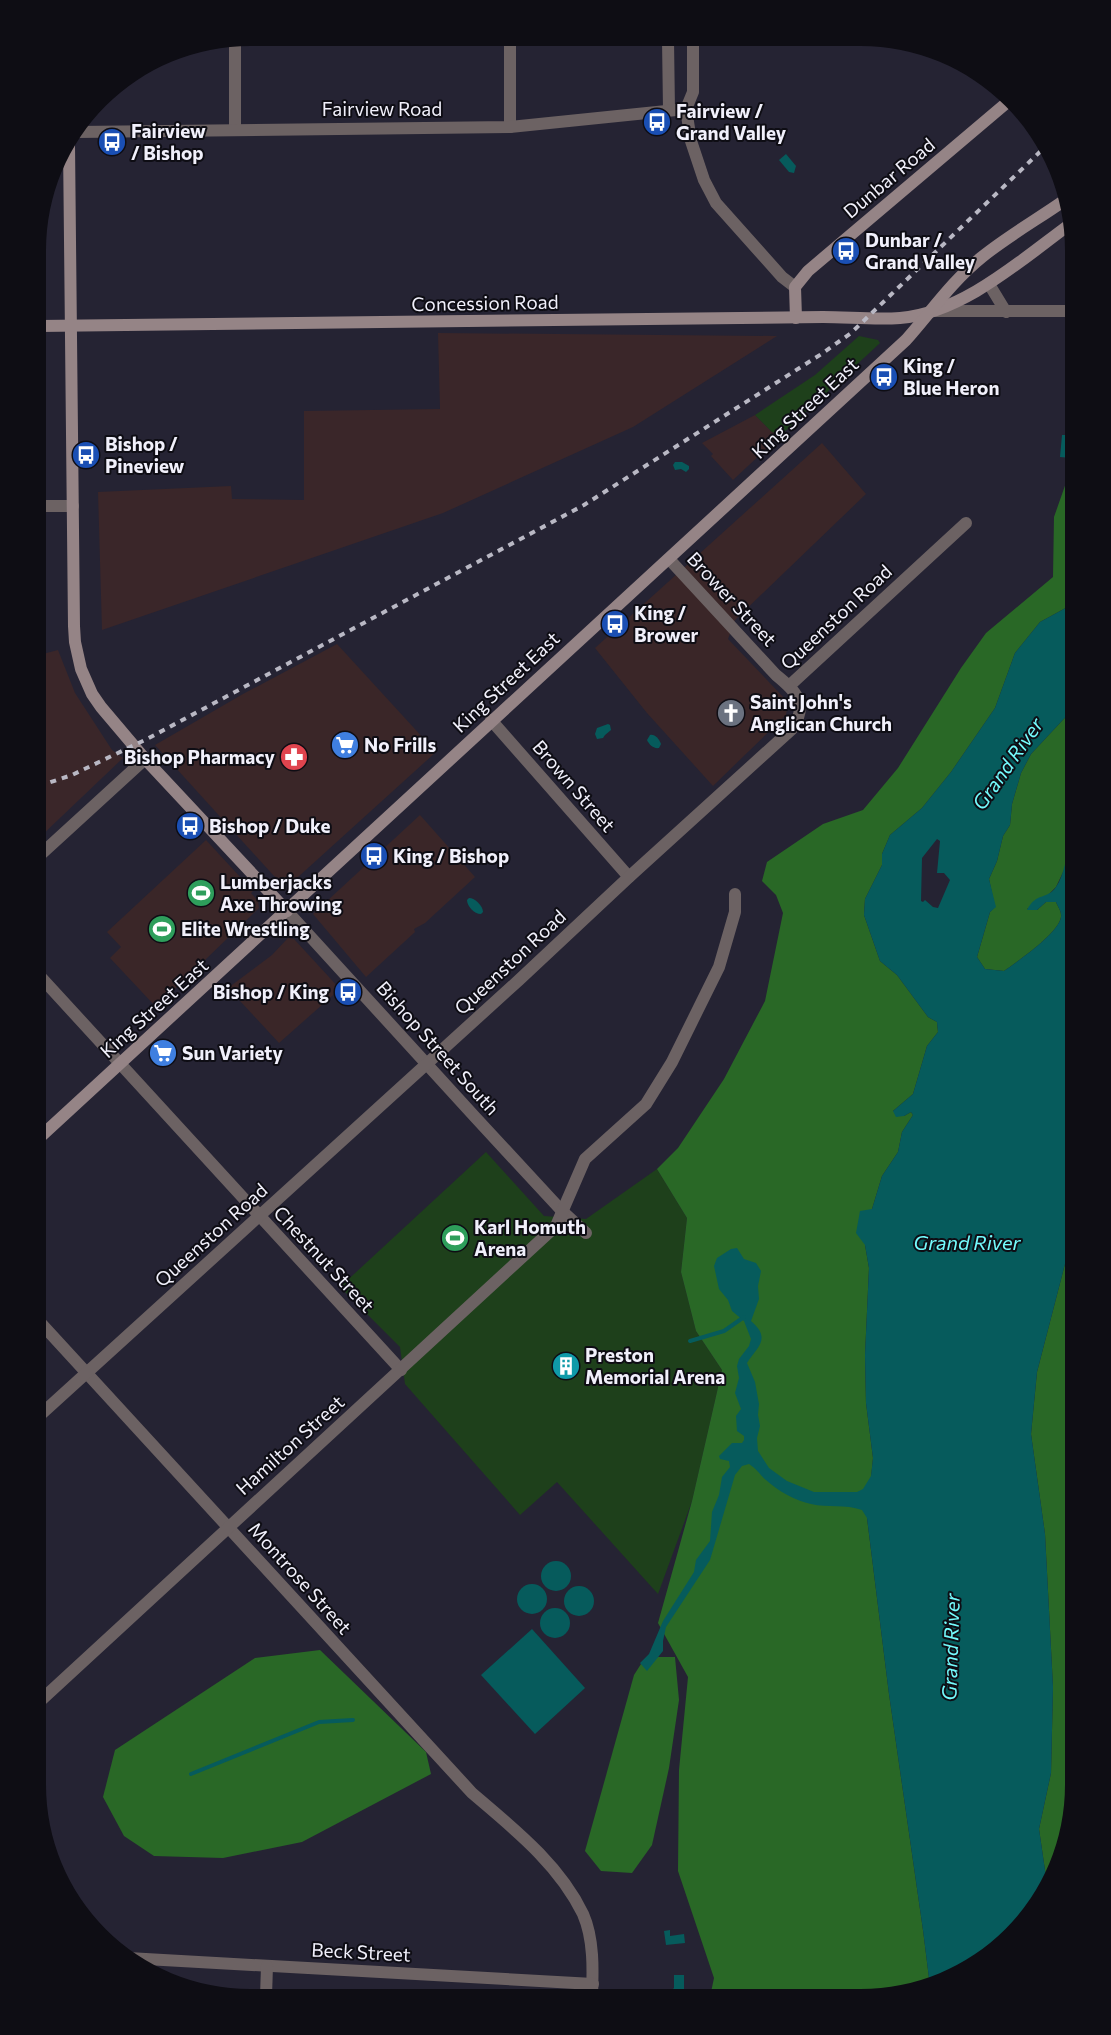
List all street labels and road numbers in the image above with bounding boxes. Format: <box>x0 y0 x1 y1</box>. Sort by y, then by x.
street label: Fairview Road <box>322 97 442 120</box>
street label: Dunbar Road <box>838 133 939 223</box>
street label: Concession Road <box>411 290 559 315</box>
street label: King Street East <box>747 352 863 463</box>
street label: Brower Street <box>683 547 782 651</box>
street label: Queenston Road <box>775 559 896 674</box>
street label: King Street East <box>448 626 564 737</box>
street label: Brown Street <box>528 735 621 836</box>
street label: Queenston Road <box>449 904 570 1019</box>
street label: King Street East <box>95 953 213 1062</box>
street label: Bishop Street South <box>372 976 504 1119</box>
street label: Queenston Road <box>150 1178 272 1291</box>
street label: Chestnut Street <box>269 1201 380 1317</box>
street label: Hamilton Street <box>231 1390 349 1499</box>
street label: Montrose Street <box>244 1517 357 1639</box>
street label: Beck Street <box>311 1937 411 1966</box>

